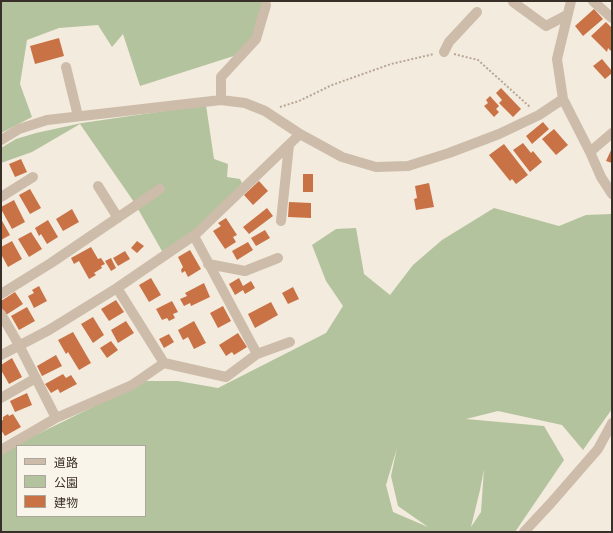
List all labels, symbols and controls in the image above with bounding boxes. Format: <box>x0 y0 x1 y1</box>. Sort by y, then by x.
legend <box>16 445 146 517</box>
text: 道路 <box>54 456 78 470</box>
text: 公園 <box>54 476 78 490</box>
text: 建物 <box>54 496 78 510</box>

